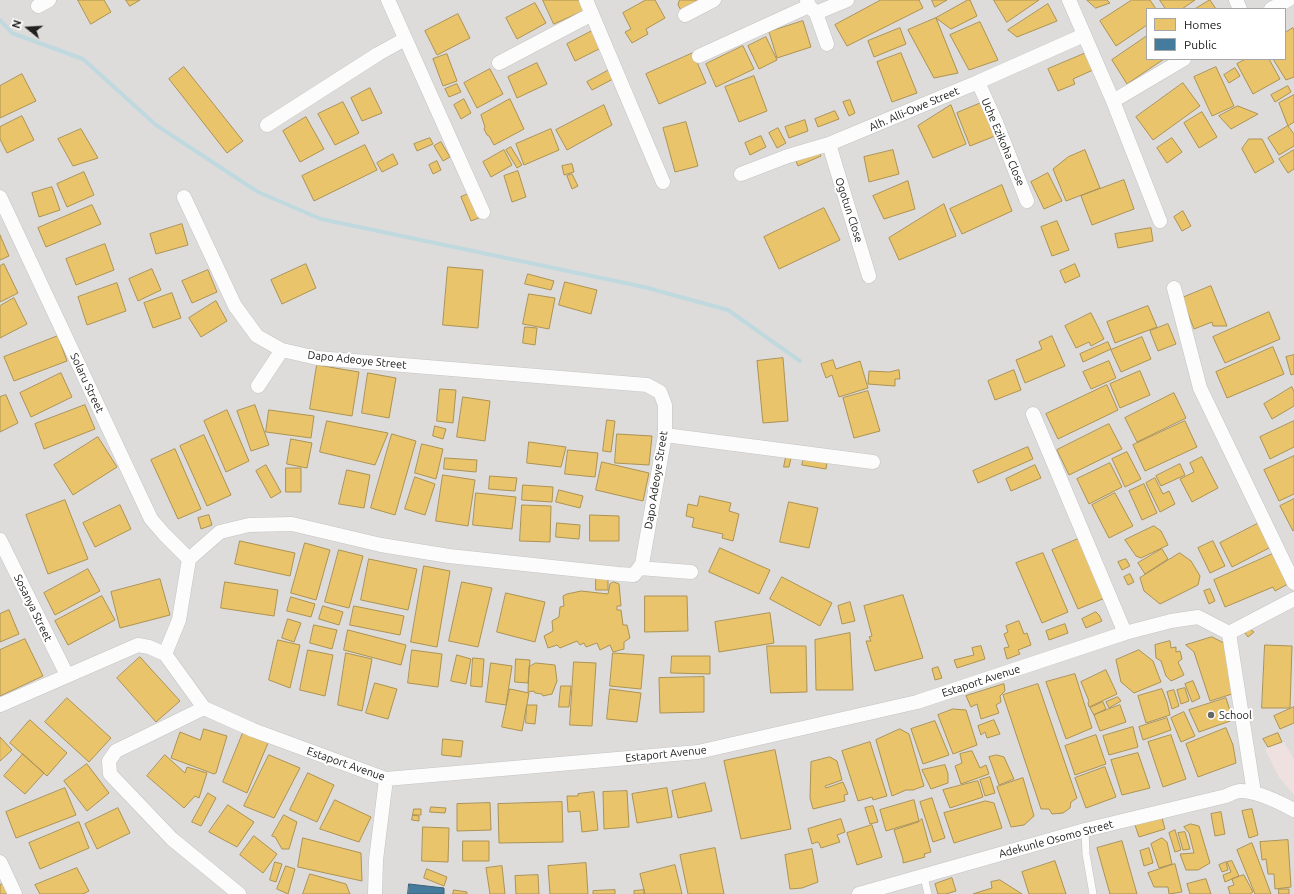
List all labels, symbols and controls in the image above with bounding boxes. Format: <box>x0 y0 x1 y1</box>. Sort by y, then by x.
north arrow <box>8 8 48 48</box>
legend <box>1146 8 1286 60</box>
text: Homes <box>1184 18 1222 31</box>
text: N <box>10 19 24 30</box>
text: Public <box>1184 38 1217 51</box>
street label: Alh. Alli-Owe Street <box>867 84 961 134</box>
street label: Uche Ezikoha Close <box>978 96 1028 188</box>
street label: Ogotun Close <box>832 176 866 244</box>
street label: Dapo Adeoye Street <box>307 348 407 372</box>
street label: Solaru Street <box>67 351 107 415</box>
street label: Dapo Adeoye Street <box>642 430 670 530</box>
street label: Sosanya Street <box>11 572 55 644</box>
street label: Estaport Avenue <box>940 662 1022 700</box>
place label: School <box>1219 708 1252 722</box>
marker: School <box>1206 710 1216 720</box>
street label: Estaport Avenue <box>625 743 707 765</box>
street label: Estaport Avenue <box>305 744 387 784</box>
street label: Adekunle Osomo Street <box>997 817 1115 861</box>

